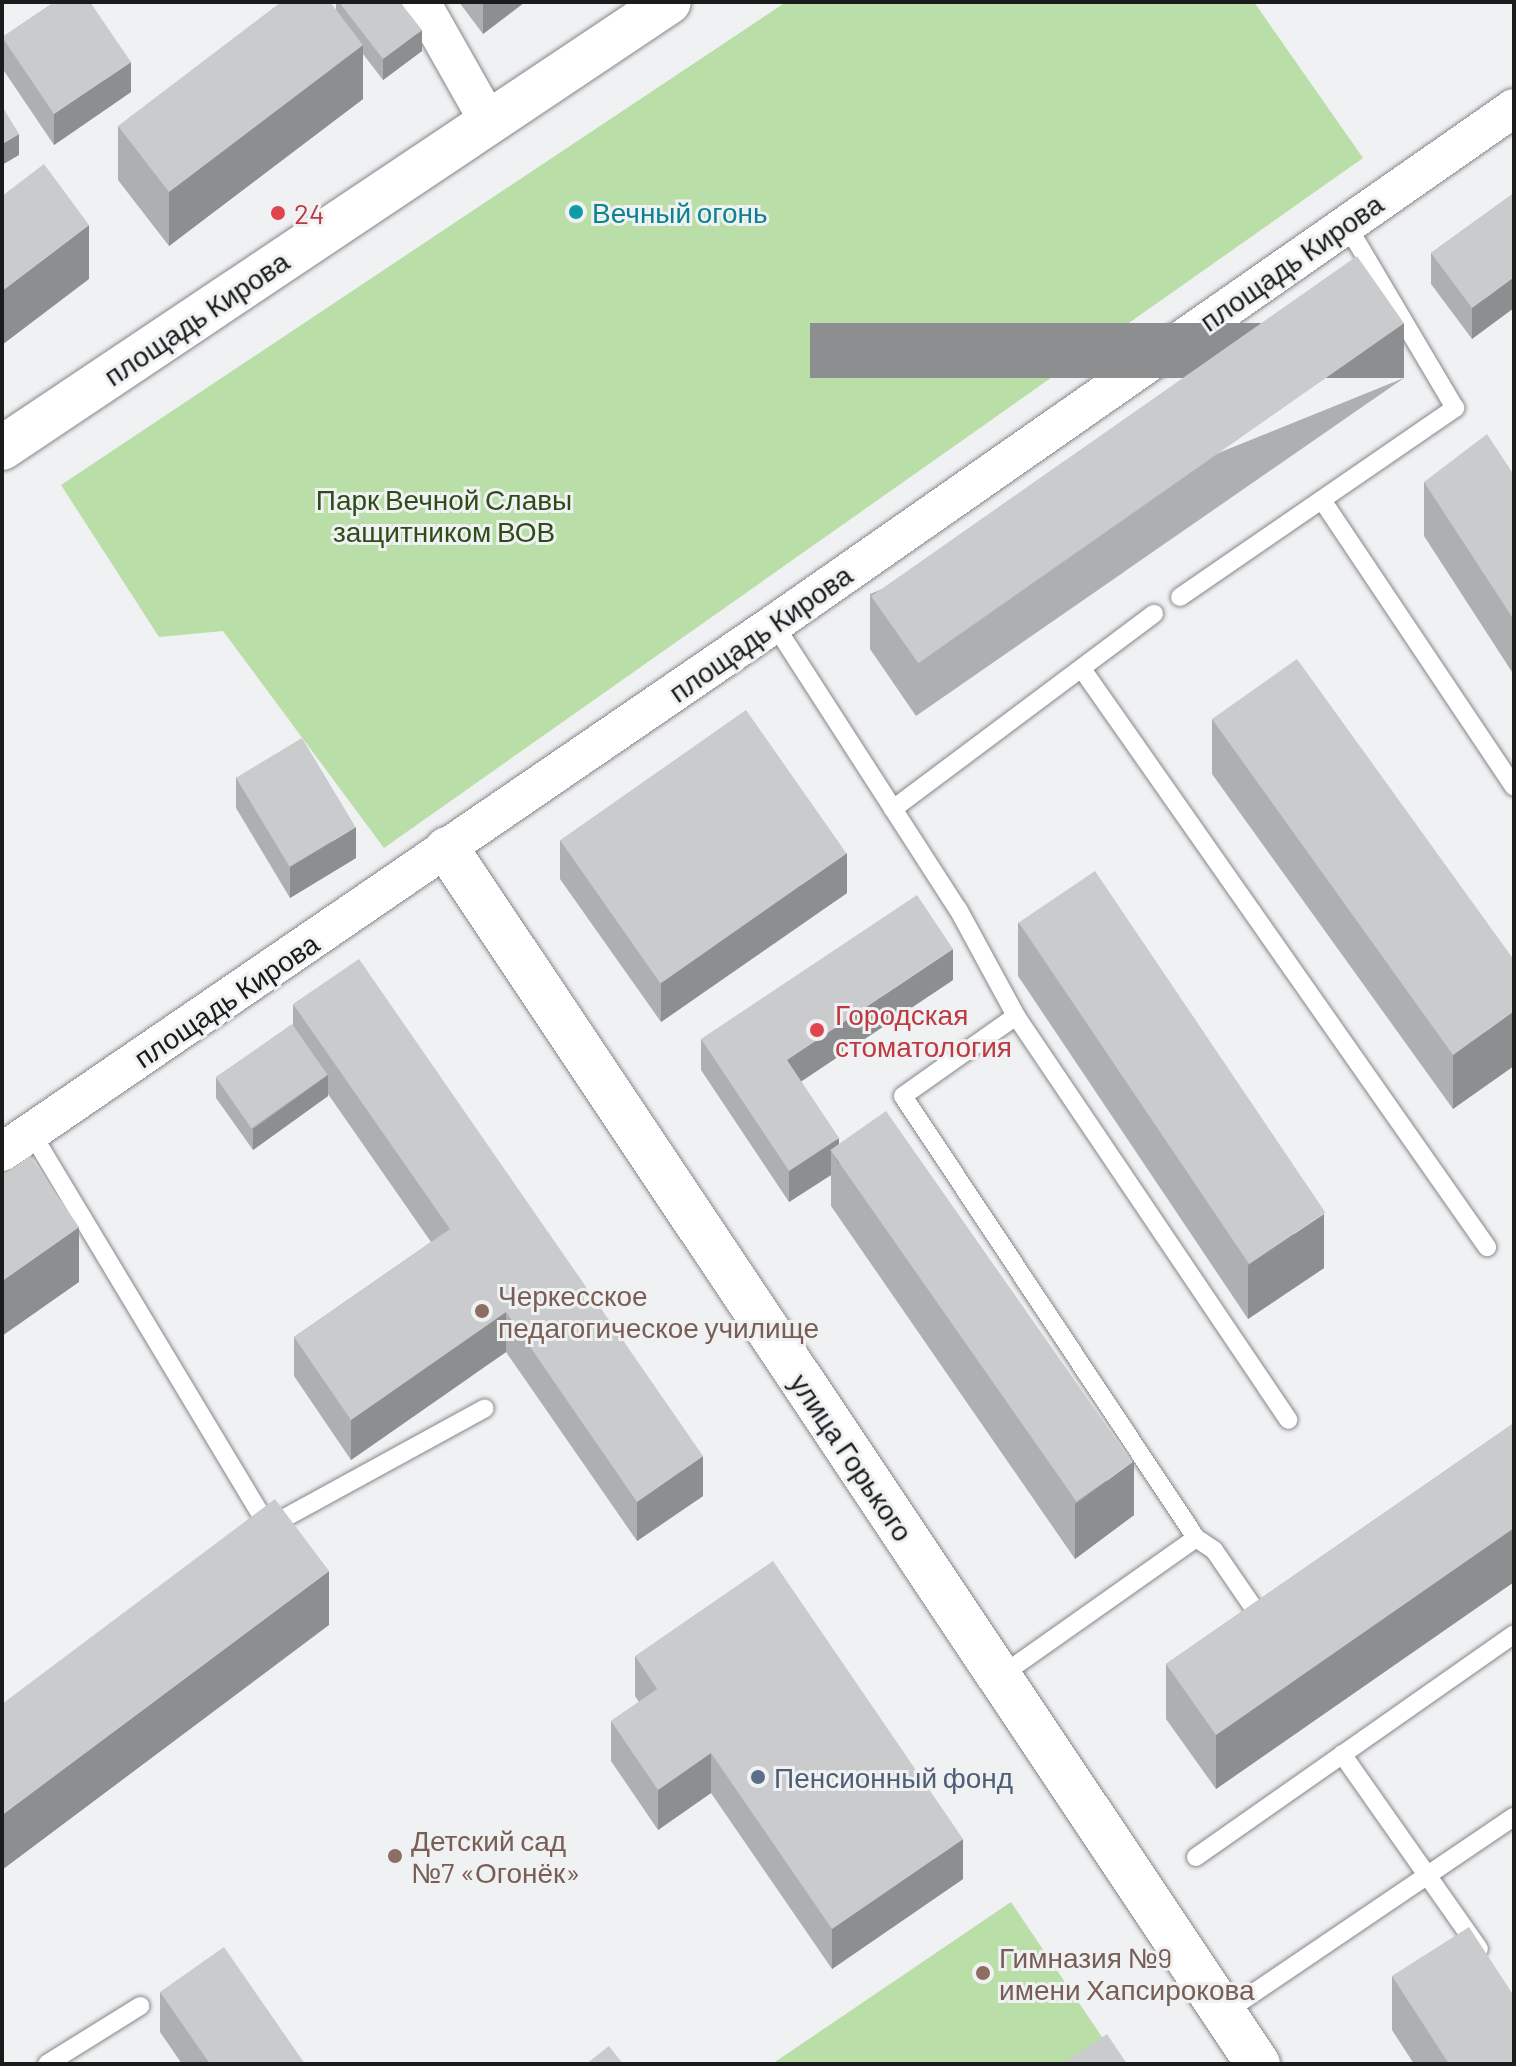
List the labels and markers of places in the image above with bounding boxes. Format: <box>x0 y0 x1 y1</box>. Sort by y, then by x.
place label: Вечный огонь <box>592 195 768 229</box>
place label: 24 <box>294 196 324 230</box>
marker: Вечный огонь <box>567 203 585 221</box>
marker: 24 <box>269 204 287 222</box>
place label: Городская стоматология <box>835 997 1012 1063</box>
marker: Городская стоматология <box>806 1019 828 1041</box>
place label: Черкесское педагогическое училище <box>498 1278 819 1344</box>
marker: Черкесское педагогическое училище <box>473 1302 491 1320</box>
place label: Пенсионный фонд <box>774 1760 1013 1794</box>
marker: Пенсионный фонд <box>749 1768 767 1786</box>
place label: Детский сад №7 «Огонёк» <box>411 1823 580 1889</box>
marker: Детский сад №7 «Огонёк» <box>386 1847 404 1865</box>
place label: Гимназия №9 имени Хапсирокова <box>999 1940 1255 2006</box>
marker: Гимназия №9 имени Хапсирокова <box>974 1964 992 1982</box>

